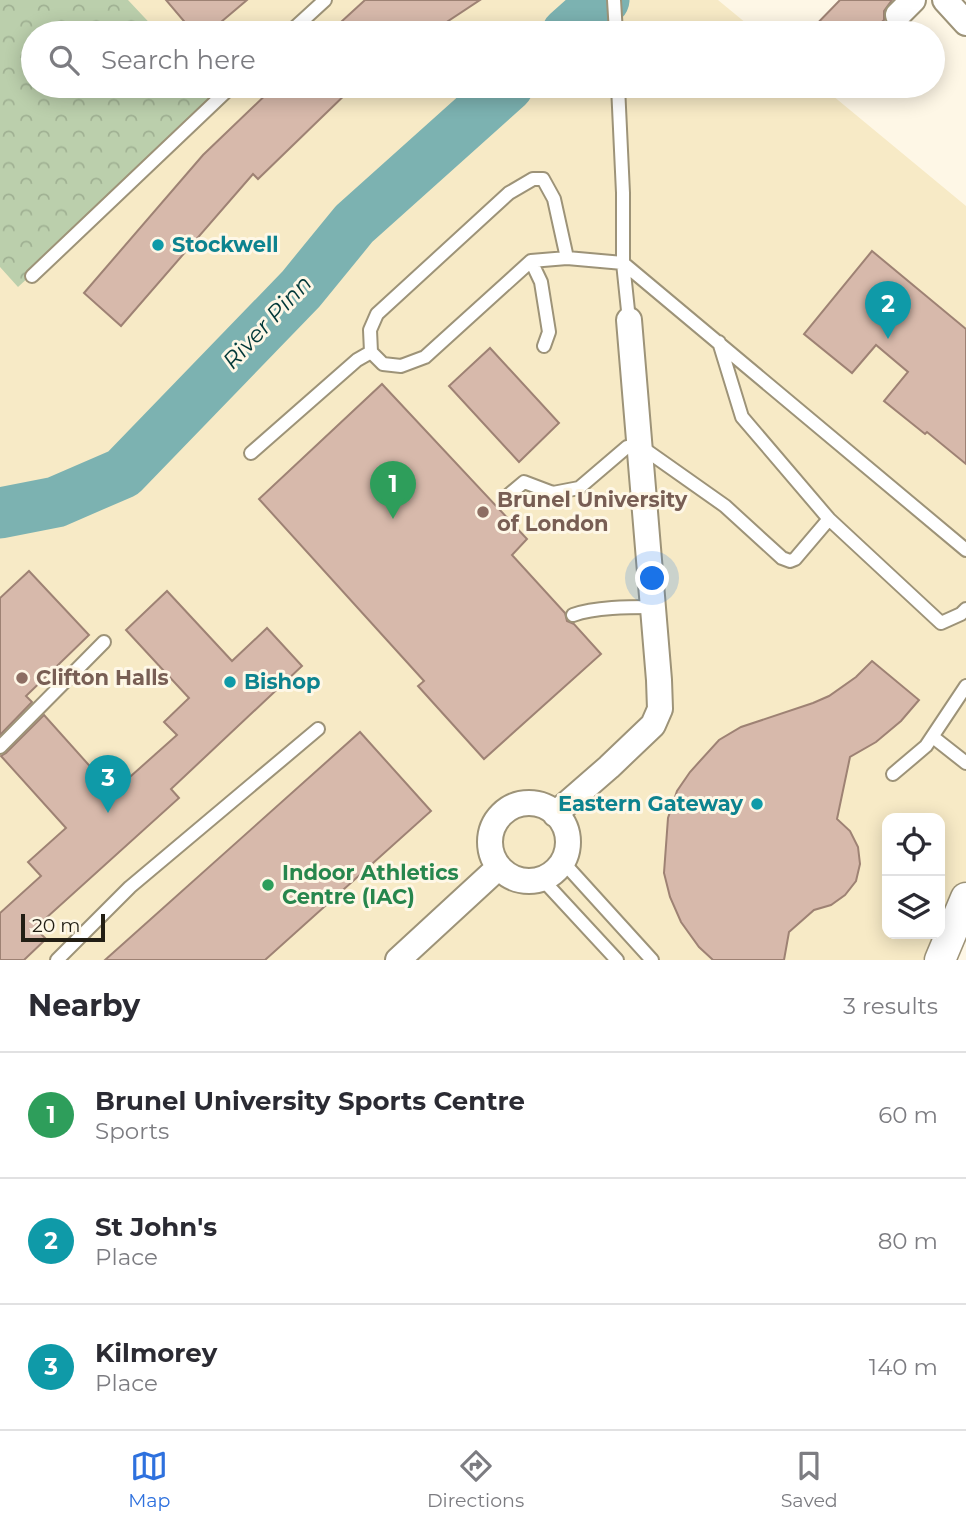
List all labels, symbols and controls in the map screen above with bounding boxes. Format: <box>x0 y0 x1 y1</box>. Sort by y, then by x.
search box <box>21 21 945 98</box>
icon: search <box>45 41 83 79</box>
text: Search here <box>101 44 256 76</box>
place label: Stockwell <box>172 232 279 257</box>
marker: Stockwell <box>150 237 166 253</box>
water label: River Pinn <box>217 269 317 375</box>
pin: 2 <box>865 281 911 339</box>
pin: 1 <box>370 461 416 519</box>
place label: Brunel University of London <box>497 487 688 536</box>
marker: Brunel University of London <box>475 504 491 520</box>
your location <box>635 561 669 595</box>
place label: Clifton Halls <box>36 665 169 690</box>
place label: Bishop <box>244 669 320 694</box>
marker: Clifton Halls <box>14 670 30 686</box>
marker: Bishop <box>222 674 238 690</box>
pin: 3 <box>85 755 131 813</box>
place label: Eastern Gateway <box>558 791 743 816</box>
marker: Eastern Gateway <box>749 796 765 812</box>
map controls <box>882 813 945 939</box>
button: locate <box>882 813 945 876</box>
place label: Indoor Athletics Centre (IAC) <box>282 860 459 909</box>
button: layers <box>882 876 945 939</box>
marker: Indoor Athletics Centre (IAC) <box>260 877 276 893</box>
scale bar <box>21 911 105 943</box>
text: 20 m <box>32 914 80 937</box>
text: Nearby <box>28 987 140 1024</box>
text: 3 results <box>843 992 938 1020</box>
text: Brunel University Sports Centre <box>95 1085 525 1117</box>
text: 1 <box>46 1101 56 1129</box>
text: 60 m <box>878 1101 938 1129</box>
text: Sports <box>95 1117 169 1145</box>
text: St John's <box>95 1211 217 1243</box>
text: 2 <box>44 1227 58 1255</box>
text: 80 m <box>878 1227 938 1255</box>
text: Place <box>95 1243 158 1271</box>
text: Kilmorey <box>95 1337 217 1369</box>
text: 3 <box>44 1353 58 1381</box>
text: 140 m <box>869 1353 938 1381</box>
text: Place <box>95 1369 158 1397</box>
tab: Map <box>128 1447 170 1512</box>
tab: Directions <box>427 1447 524 1512</box>
tab: Saved <box>781 1447 838 1512</box>

